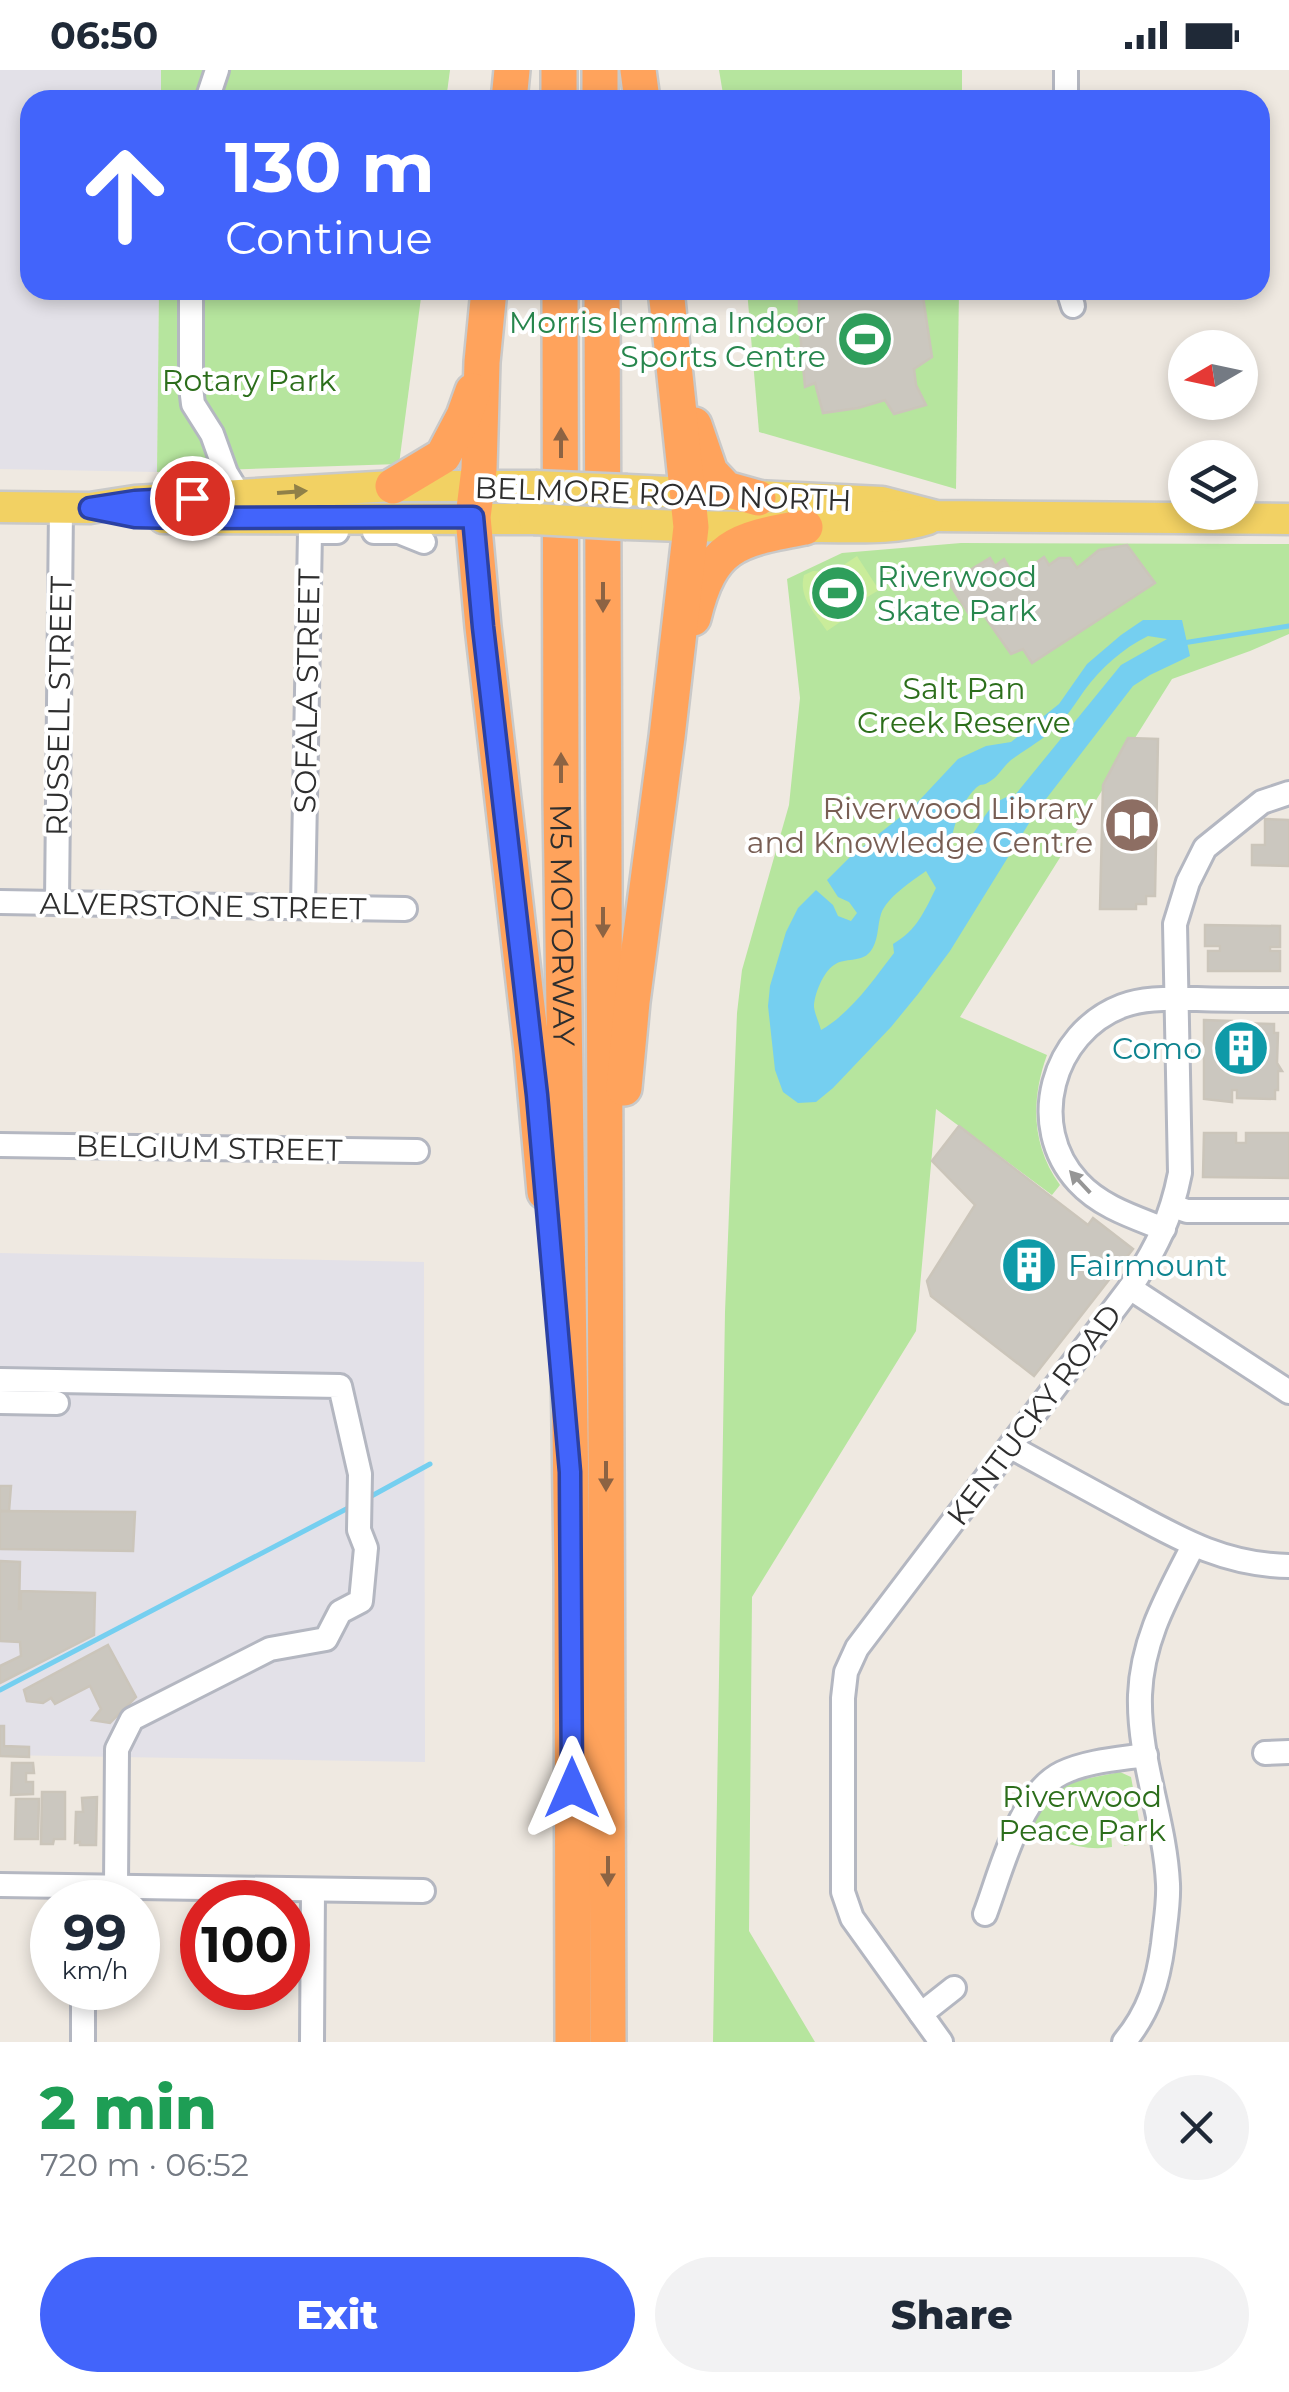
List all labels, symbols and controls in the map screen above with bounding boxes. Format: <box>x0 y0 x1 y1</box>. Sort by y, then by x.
text: 06:50 <box>50 12 158 59</box>
text: 130 m <box>225 124 435 210</box>
icon: ahead <box>60 130 190 260</box>
text: Continue <box>225 210 433 265</box>
place label: Morris Iemma Indoor Sports Centre <box>509 304 826 375</box>
sports icon: Morris Iemma Indoor Sports Centre <box>835 309 895 369</box>
north arrow <box>1168 330 1258 420</box>
map controls <box>1168 330 1258 530</box>
park label: Rotary Park <box>162 362 336 399</box>
one-way arrow <box>553 426 569 458</box>
button: layers <box>1168 440 1258 530</box>
pin <box>150 456 235 541</box>
street label: BELMORE ROAD NORTH <box>474 469 852 519</box>
icon: arrive <box>165 471 220 526</box>
one-way arrow <box>277 484 309 500</box>
place label: Riverwood Skate Park <box>877 558 1037 629</box>
sports icon: Riverwood Skate Park <box>808 563 868 623</box>
street label: SOFALA STREET <box>286 568 328 814</box>
street label: RUSSELL STREET <box>38 575 80 836</box>
one-way arrow <box>595 582 611 614</box>
park label: Salt Pan Creek Reserve <box>857 670 1071 741</box>
one-way arrow <box>553 751 569 783</box>
place label: Riverwood Library and Knowledge Centre <box>747 790 1094 861</box>
library icon: Riverwood Library and Knowledge Centre <box>1102 795 1162 855</box>
street label: M5 MOTORWAY <box>543 804 583 1047</box>
street label: ALVERSTONE STREET <box>39 885 367 927</box>
one-way arrow <box>595 907 611 939</box>
building icon: Como <box>1211 1018 1271 1078</box>
place label: Como <box>1112 1030 1202 1067</box>
street label: BELGIUM STREET <box>75 1127 344 1169</box>
one-way arrow <box>1069 1171 1092 1195</box>
building icon: Fairmount <box>999 1235 1059 1295</box>
place label: Fairmount <box>1068 1247 1227 1284</box>
street label: KENTUCKY ROAD <box>939 1297 1129 1533</box>
one-way arrow <box>598 1460 614 1492</box>
position arrow <box>520 1736 624 1840</box>
park label: Riverwood Peace Park <box>998 1778 1166 1849</box>
one-way arrow <box>600 1855 616 1887</box>
speed limit sign: 100 <box>180 1880 310 2010</box>
text: 99 <box>63 1902 127 1963</box>
text: km/h <box>62 1955 128 1985</box>
text: 2 min <box>40 2071 217 2144</box>
button: close <box>1144 2075 1249 2180</box>
text: 720 m · 06:52 <box>40 2145 249 2184</box>
button: Exit <box>40 2257 635 2372</box>
button: Share <box>655 2257 1249 2372</box>

